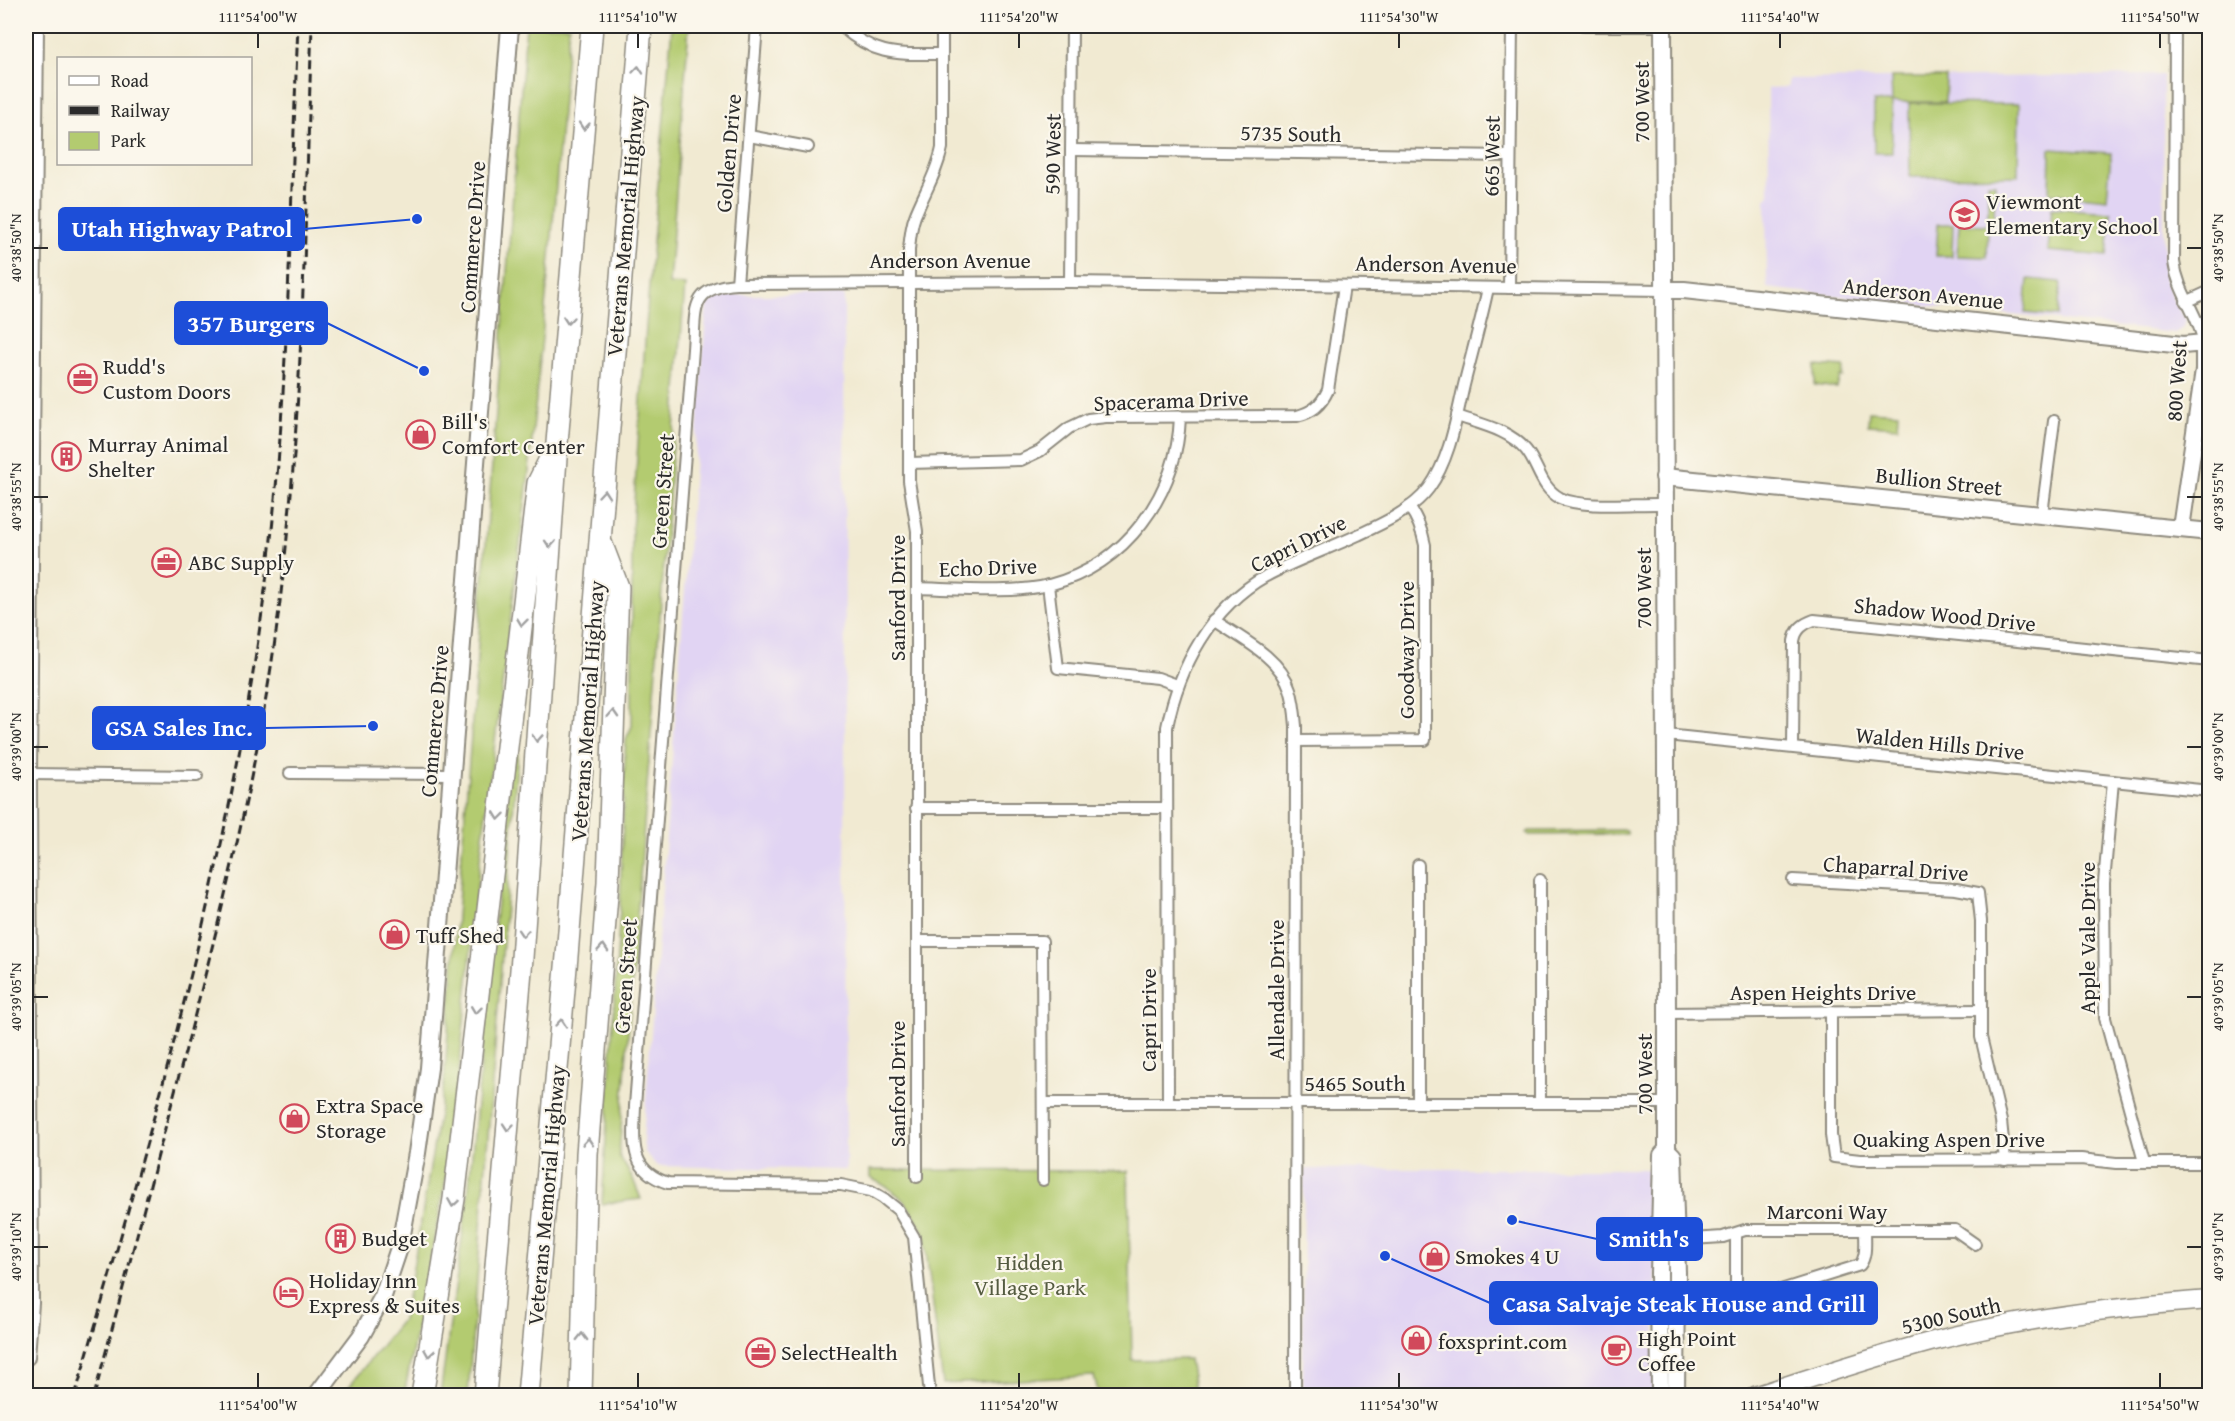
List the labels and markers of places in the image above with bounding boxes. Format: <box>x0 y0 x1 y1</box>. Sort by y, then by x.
place label: Viewmont Elementary School <box>1986 185 2158 242</box>
school or university icon: Viewmont Elementary School <box>1949 198 1981 230</box>
callout: Utah Highway Patrol <box>59 208 304 250</box>
callout: 357 Burgers <box>175 302 327 344</box>
place label: Rudd's Custom Doors <box>103 350 231 407</box>
office icon: Rudd's Custom Doors <box>66 363 98 395</box>
place label: Bill's Comfort Center <box>442 405 585 462</box>
shop icon: Bill's Comfort Center <box>405 418 437 450</box>
place label: Murray Animal Shelter <box>88 428 228 485</box>
building icon: Murray Animal Shelter <box>51 441 83 473</box>
office icon: ABC Supply <box>151 546 183 578</box>
place label: ABC Supply <box>188 546 294 578</box>
callout: GSA Sales Inc. <box>93 707 265 749</box>
shop icon: Tuff Shed <box>379 919 411 951</box>
place label: Tuff Shed <box>416 919 505 951</box>
place label: Extra Space Storage <box>316 1089 423 1146</box>
shop icon: Extra Space Storage <box>279 1102 311 1134</box>
callout: Smith's <box>1597 1218 1702 1260</box>
building icon: Budget <box>325 1222 357 1254</box>
place label: Budget <box>362 1222 427 1254</box>
shop icon: Smokes 4 U <box>1418 1240 1450 1272</box>
place label: Smokes 4 U <box>1455 1240 1560 1272</box>
place label: Holiday Inn Express & Suites <box>309 1264 460 1321</box>
hotel icon: Holiday Inn Express & Suites <box>272 1277 304 1309</box>
callout: Casa Salvaje Steak House and Grill <box>1490 1282 1877 1324</box>
place label: High Point Coffee <box>1638 1322 1737 1379</box>
shop icon: foxsprint.com <box>1401 1325 1433 1357</box>
place label: foxsprint.com <box>1438 1325 1567 1357</box>
cafe icon: High Point Coffee <box>1601 1335 1633 1367</box>
office icon: SelectHealth <box>744 1336 776 1368</box>
place label: SelectHealth <box>781 1336 898 1368</box>

